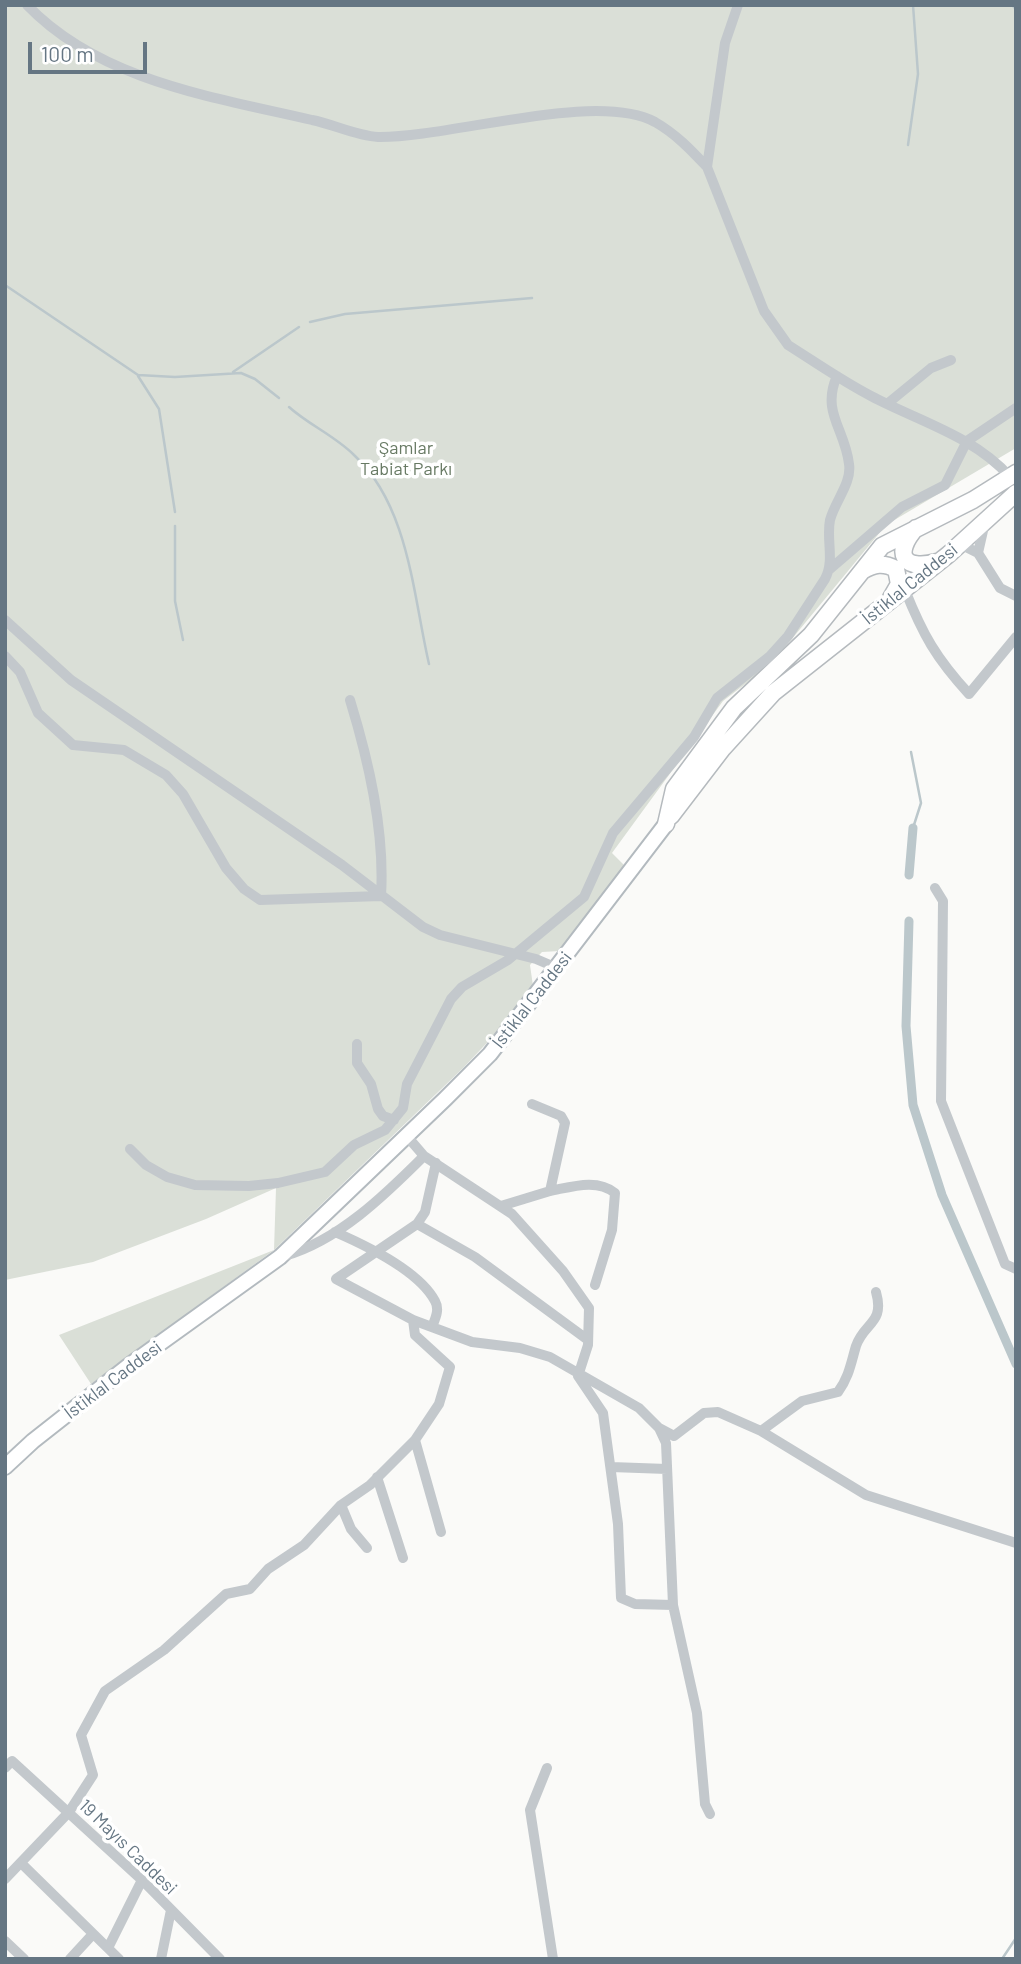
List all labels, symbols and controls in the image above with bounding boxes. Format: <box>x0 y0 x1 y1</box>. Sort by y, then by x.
scale bar <box>32 28 150 72</box>
text: 100 m <box>41 41 94 66</box>
park label: Şamlar Tabiat Parkı <box>360 437 452 480</box>
street label: İstiklal Caddesi <box>858 539 962 629</box>
street label: İstiklal Caddesi <box>488 947 576 1053</box>
street label: İstiklal Caddesi <box>60 1336 166 1424</box>
street label: 19 Mayıs Caddesi <box>74 1795 182 1899</box>

